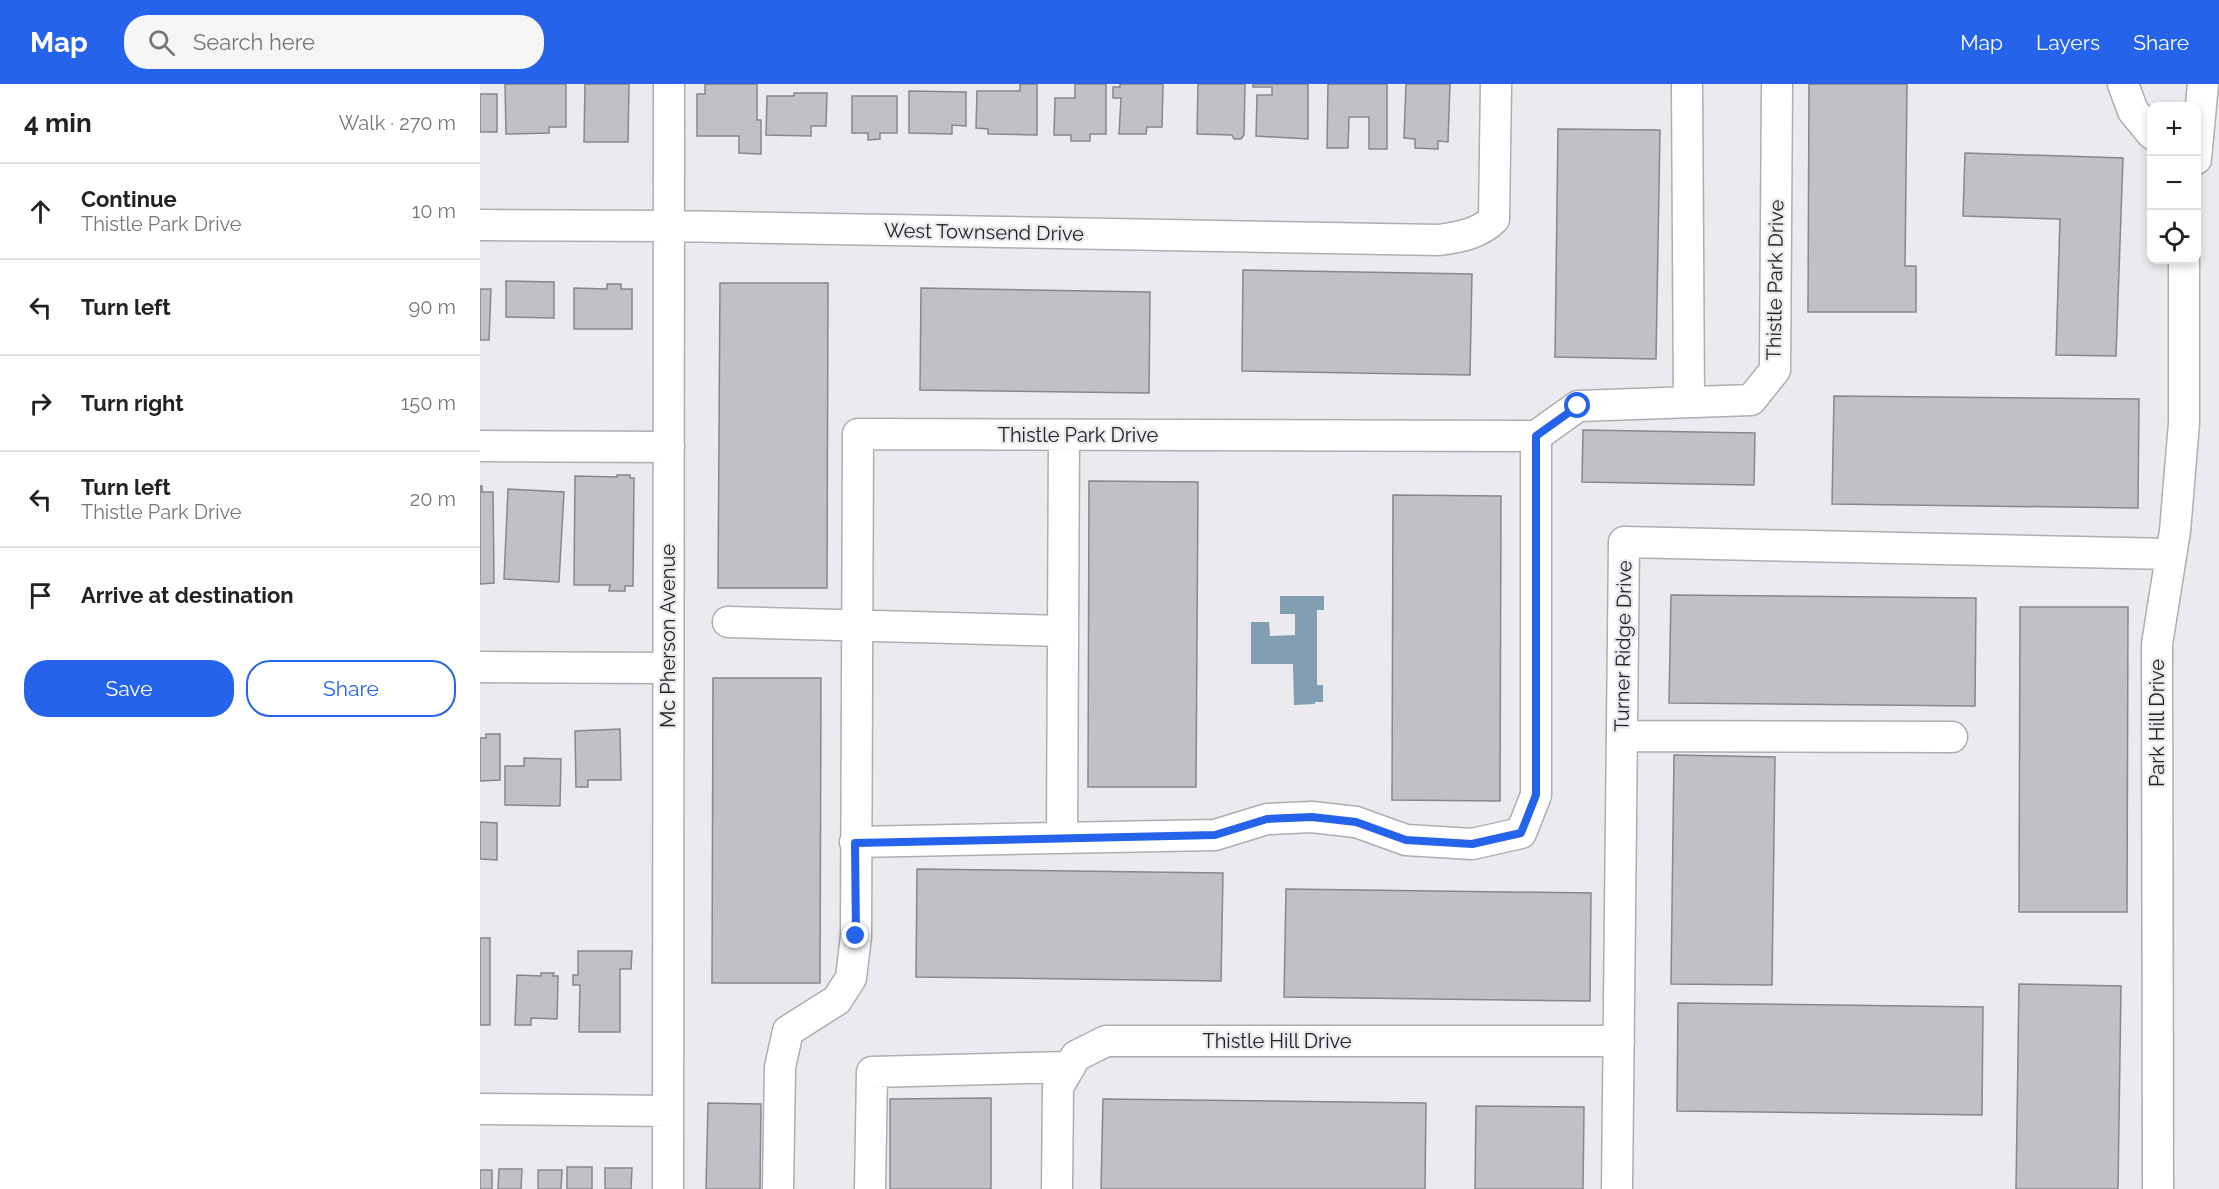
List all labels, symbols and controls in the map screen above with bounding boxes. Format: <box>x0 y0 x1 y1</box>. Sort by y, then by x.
search box <box>124 15 544 69</box>
text: Map <box>30 26 88 59</box>
icon: search <box>145 26 178 59</box>
text: Search here <box>193 29 315 55</box>
text: Map <box>1960 30 2003 55</box>
text: Layers <box>2036 30 2100 55</box>
text: Share <box>2133 30 2189 55</box>
map controls <box>2147 102 2201 264</box>
button: + <box>2147 102 2201 156</box>
text: 4 min <box>24 108 92 138</box>
text: Walk · 270 m <box>338 111 456 135</box>
button: − <box>2147 156 2201 210</box>
text: Continue <box>81 186 177 212</box>
icon: ahead <box>24 195 57 228</box>
text: 10 m <box>412 199 456 223</box>
street label: Thistle Park Drive <box>1762 199 1788 360</box>
button: locate <box>2147 210 2201 264</box>
text: Thistle Park Drive <box>81 212 242 236</box>
street label: West Townsend Drive <box>884 218 1084 246</box>
icon: left <box>24 291 57 324</box>
text: Turn left <box>81 294 171 320</box>
text: 90 m <box>409 295 456 319</box>
icon: right <box>24 387 57 420</box>
text: Turn right <box>81 390 184 416</box>
text: 150 m <box>401 391 456 415</box>
route start <box>1564 392 1590 418</box>
street label: Thistle Park Drive <box>998 423 1159 447</box>
text: Turn left <box>81 474 171 500</box>
icon: left <box>24 483 57 516</box>
text: 20 m <box>410 487 456 511</box>
text: Thistle Park Drive <box>81 500 242 524</box>
street label: Mc Pherson Avenue <box>656 544 680 728</box>
street label: Turner Ridge Drive <box>1610 560 1636 732</box>
icon: arrive <box>24 579 57 612</box>
text: Arrive at destination <box>81 582 294 608</box>
street label: Park Hill Drive <box>2145 659 2169 787</box>
button: Save <box>24 660 234 717</box>
button: Share <box>246 660 456 717</box>
route end <box>842 922 868 948</box>
street label: Thistle Hill Drive <box>1202 1029 1352 1053</box>

